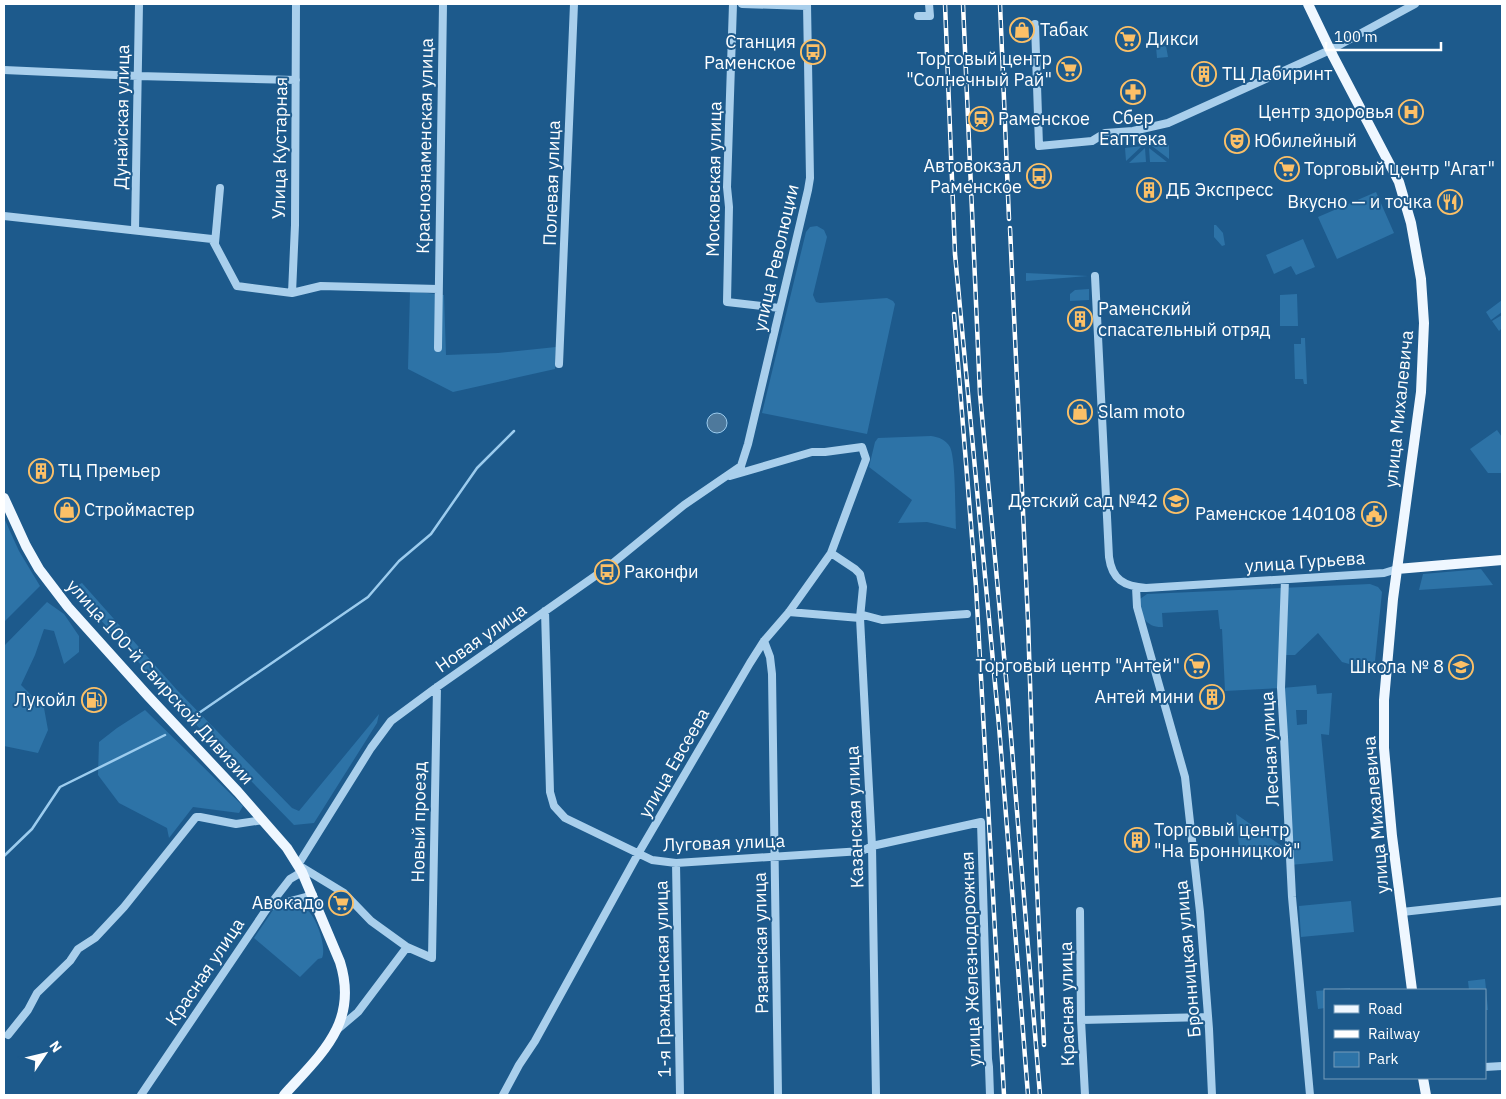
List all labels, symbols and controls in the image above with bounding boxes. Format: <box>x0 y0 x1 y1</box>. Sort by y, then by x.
shop icon: Табак <box>1009 17 1035 43</box>
place label: Табак <box>1040 18 1089 41</box>
scale bar <box>1326 20 1441 52</box>
supermarket icon: Дикси <box>1115 26 1141 52</box>
place label: Дикси <box>1146 27 1199 50</box>
text: 100 m <box>1334 27 1378 46</box>
place label: Станция Раменское <box>704 30 796 74</box>
street label: Краснознаменская улица <box>411 37 438 254</box>
bus stop icon: Станция Раменское <box>800 39 826 65</box>
street label: Дунайская улица <box>109 44 134 190</box>
place label: Торговый центр "Солнечный Рай" <box>906 47 1052 91</box>
supermarket icon: Торговый центр "Солнечный Рай" <box>1056 56 1082 82</box>
building icon: ТЦ Лабиринт <box>1191 61 1217 87</box>
place label: ТЦ Лабиринт <box>1222 62 1333 85</box>
street label: Улица Кустарная <box>267 77 292 219</box>
pharmacy icon: Сбер Еаптека <box>1120 79 1146 105</box>
hospital icon: Центр здоровья <box>1398 99 1424 125</box>
place label: Центр здоровья <box>1258 100 1394 123</box>
street label: Московская улица <box>701 101 726 257</box>
station icon: Раменское <box>968 106 994 132</box>
place label: Сбер Еаптека <box>1099 106 1167 150</box>
place label: Раменское <box>998 107 1090 130</box>
street label: Полевая улица <box>538 119 565 246</box>
theatre icon: Юбилейный <box>1224 128 1250 154</box>
place label: Юбилейный <box>1254 129 1357 152</box>
place label: Автовокзал Раменское <box>924 154 1022 198</box>
supermarket icon: Торговый центр "Агат" <box>1274 156 1300 182</box>
place label: Торговый центр "Агат" <box>1304 157 1495 180</box>
bus stop icon: Автовокзал Раменское <box>1026 163 1052 189</box>
building icon: ДБ Экспресс <box>1136 177 1162 203</box>
place label: ДБ Экспресс <box>1166 178 1273 201</box>
street label: улица Революции <box>747 182 804 334</box>
restaurant icon: Вкусно — и точка <box>1437 189 1463 215</box>
place label: Вкусно — и точка <box>1287 190 1432 213</box>
place label: Раменский спасательный отряд <box>1098 297 1271 341</box>
building icon: Раменский спасательный отряд <box>1067 306 1093 332</box>
street label: улица Михалевича <box>1379 329 1418 489</box>
shop icon: Slam moto <box>1067 399 1093 425</box>
place label: Slam moto <box>1098 400 1185 423</box>
building icon: ТЦ Премьер <box>28 458 54 484</box>
place label: ТЦ Премьер <box>58 459 161 482</box>
school or university icon: Детский сад №42 <box>1163 488 1189 514</box>
place label: Детский сад №42 <box>1009 489 1158 512</box>
shop icon: Строймастер <box>54 497 80 523</box>
place label: Строймастер <box>84 498 195 521</box>
public building icon: Раменское 140108 <box>1361 501 1387 527</box>
place label: Раменское 140108 <box>1195 502 1356 525</box>
street label: улица Гурьева <box>1244 546 1366 577</box>
bus stop icon: Раконфи <box>594 559 620 585</box>
place label: Раконфи <box>624 560 699 583</box>
street label: улица 100-й Свирской Дивизии <box>62 574 259 789</box>
street label: Новая улица <box>431 598 531 677</box>
supermarket icon: Торговый центр "Антей" <box>1184 653 1210 679</box>
place label: Торговый центр "Антей" <box>975 654 1180 677</box>
school or university icon: Школа № 8 <box>1448 654 1474 680</box>
place label: Школа № 8 <box>1350 655 1444 678</box>
building icon: Антей мини <box>1199 684 1225 710</box>
place label: Антей мини <box>1095 685 1194 708</box>
fuel station icon: Лукойл <box>81 687 107 713</box>
place label: Лукойл <box>14 688 76 711</box>
street label: Лесная улица <box>1255 691 1284 807</box>
street label: улица Евсеева <box>633 703 714 822</box>
street label: улица Михалевича <box>1357 735 1394 895</box>
street label: Казанская улица <box>841 745 868 889</box>
street label: Новый проезд <box>406 761 431 883</box>
place label: Торговый центр "На Бронницкой" <box>1154 818 1300 862</box>
building icon: Торговый центр "На Бронницкой" <box>1124 827 1150 853</box>
street label: Луговая улица <box>663 829 786 856</box>
street label: улица Железнодорожная <box>955 851 986 1067</box>
street label: Рязанская улица <box>748 872 773 1014</box>
street label: Бронницкая улица <box>1169 879 1206 1039</box>
street label: 1-я Гражданская улица <box>649 880 676 1078</box>
supermarket icon: Авокадо <box>328 890 354 916</box>
place label: Авокадо <box>252 891 324 914</box>
street label: Красная улица <box>160 913 249 1030</box>
street label: Красная улица <box>1054 941 1079 1067</box>
legend <box>1324 989 1486 1079</box>
text: Road <box>1368 999 1403 1018</box>
text: Railway <box>1368 1024 1421 1043</box>
north arrow <box>20 1029 70 1079</box>
text: N <box>45 1037 66 1056</box>
text: Park <box>1368 1049 1398 1068</box>

